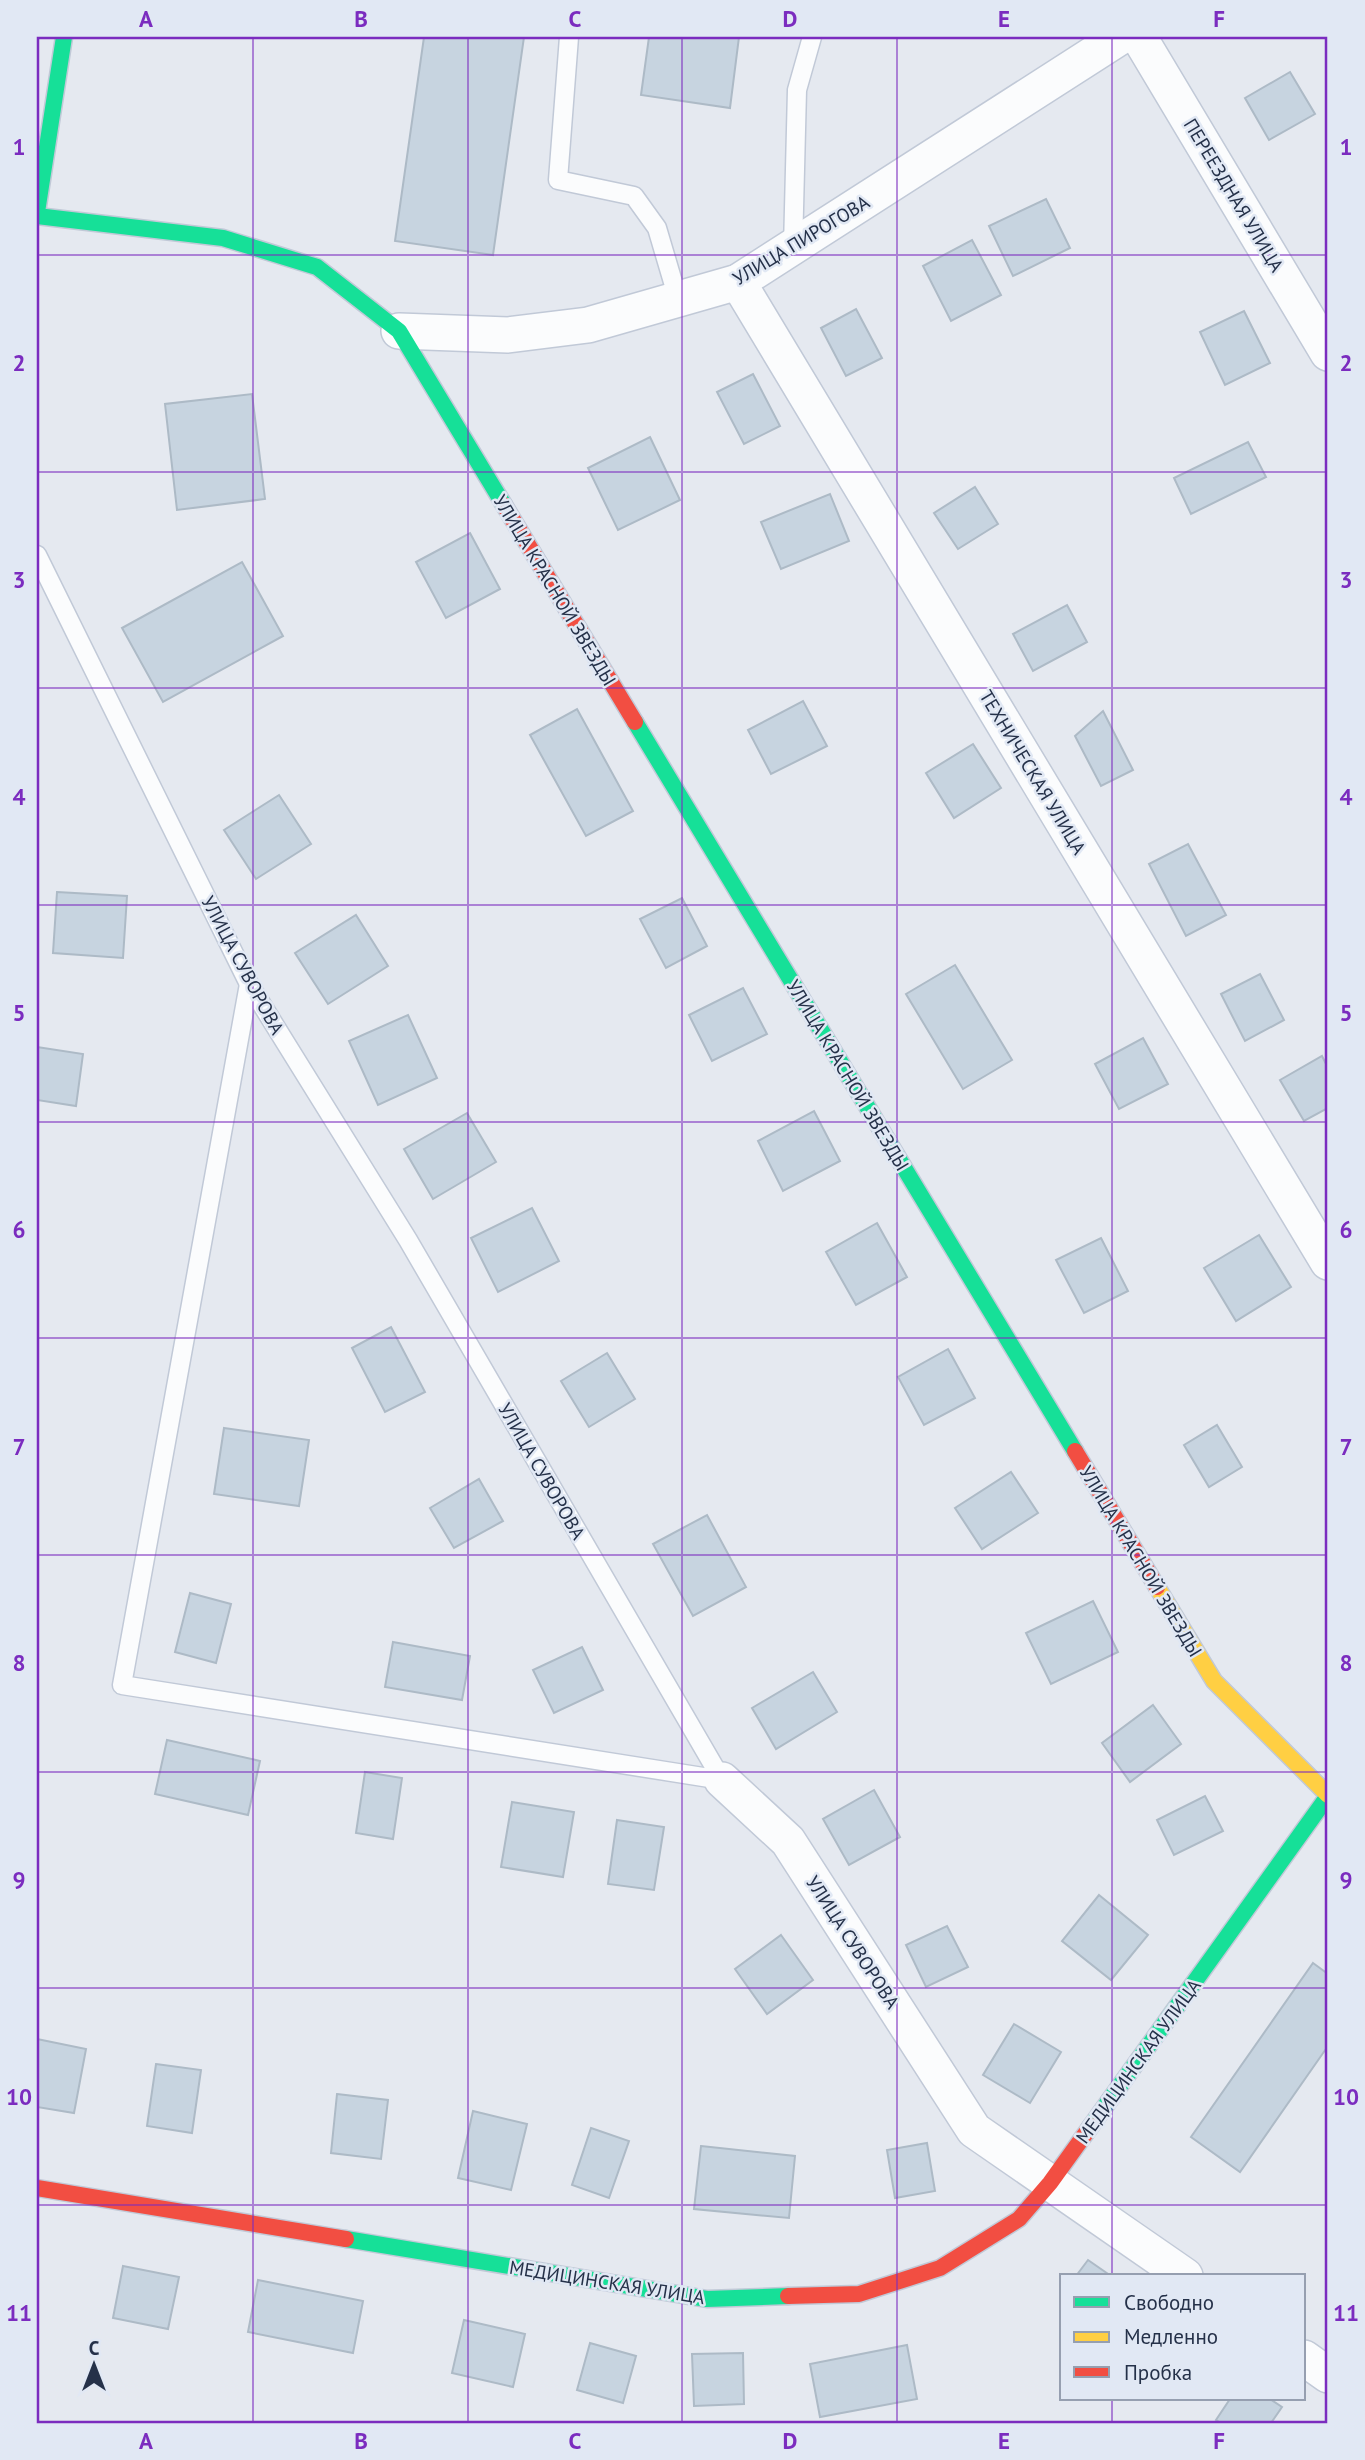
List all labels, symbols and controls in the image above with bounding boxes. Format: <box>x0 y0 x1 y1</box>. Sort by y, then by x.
text: A <box>139 4 153 33</box>
text: B <box>354 4 368 33</box>
text: C <box>569 4 582 33</box>
text: D <box>783 4 797 33</box>
text: E <box>998 4 1010 33</box>
text: F <box>1213 4 1225 33</box>
street label: ПЕРЕЕЗДНАЯ УЛИЦА <box>1179 114 1289 276</box>
text: 1 <box>12 132 26 161</box>
text: 1 <box>1339 132 1353 161</box>
street label: УЛИЦА ПИРОГОВА <box>728 190 874 290</box>
text: 2 <box>12 348 26 377</box>
text: 2 <box>1339 348 1353 377</box>
street label: УЛИЦА КРАСНОЙ ЗВЕЗДЫ <box>488 490 622 690</box>
text: 3 <box>12 565 26 594</box>
text: 3 <box>1339 565 1353 594</box>
street label: ТЕХНИЧЕСКАЯ УЛИЦА <box>974 685 1092 859</box>
text: 4 <box>12 782 26 811</box>
text: 4 <box>1339 782 1353 811</box>
street label: УЛИЦА СУВОРОВА <box>196 892 290 1038</box>
street label: УЛИЦА КРАСНОЙ ЗВЕЗДЫ <box>781 975 915 1175</box>
text: 5 <box>12 998 26 1027</box>
text: 5 <box>1339 998 1353 1027</box>
text: 6 <box>12 1215 26 1244</box>
text: 6 <box>1339 1215 1353 1244</box>
street label: УЛИЦА СУВОРОВА <box>493 1398 591 1544</box>
text: 7 <box>12 1432 26 1461</box>
text: 7 <box>1339 1432 1353 1461</box>
street label: УЛИЦА КРАСНОЙ ЗВЕЗДЫ <box>1074 1461 1208 1661</box>
text: 8 <box>12 1648 26 1677</box>
text: 8 <box>1339 1648 1353 1677</box>
text: 9 <box>12 1865 26 1894</box>
text: 9 <box>1339 1865 1353 1894</box>
street label: УЛИЦА СУВОРОВА <box>801 1871 905 2013</box>
street label: МЕДИЦИНСКАЯ УЛИЦА <box>1070 1974 1206 2148</box>
text: 10 <box>6 2082 32 2111</box>
text: 10 <box>1333 2082 1359 2111</box>
street label: МЕДИЦИНСКАЯ УЛИЦА <box>508 2255 706 2309</box>
legend <box>1060 2274 1306 2400</box>
text: Свободно <box>1124 2289 1214 2316</box>
text: 11 <box>6 2298 32 2327</box>
text: 11 <box>1333 2298 1359 2327</box>
text: Медленно <box>1124 2323 1218 2350</box>
north arrow <box>60 2330 130 2400</box>
text: С <box>89 2336 100 2360</box>
text: Пробка <box>1124 2359 1192 2386</box>
text: A <box>139 2426 153 2455</box>
text: B <box>354 2426 368 2455</box>
text: C <box>569 2426 582 2455</box>
text: D <box>783 2426 797 2455</box>
text: E <box>998 2426 1010 2455</box>
text: F <box>1213 2426 1225 2455</box>

